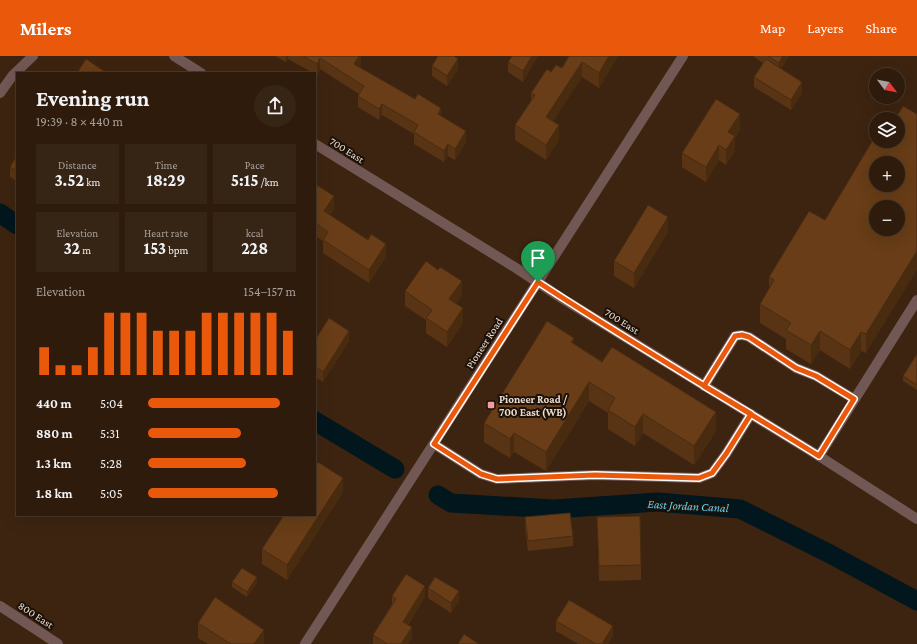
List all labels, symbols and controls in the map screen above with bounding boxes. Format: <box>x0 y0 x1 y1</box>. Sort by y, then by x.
text: Milers <box>20 18 72 39</box>
text: Map <box>760 20 785 36</box>
text: Layers <box>807 20 844 36</box>
text: Share <box>866 20 897 36</box>
north arrow <box>869 68 905 104</box>
map controls <box>869 68 905 236</box>
button: share <box>254 85 296 127</box>
text: Evening run <box>36 86 149 111</box>
button: layers <box>869 112 905 148</box>
text: 19:39 · 8 × 440 m <box>36 114 123 129</box>
street label: 700 East <box>328 135 367 165</box>
button: + <box>869 156 905 192</box>
text: Distance <box>58 159 97 171</box>
text: Time <box>155 159 177 171</box>
text: Pace <box>245 159 265 171</box>
text: 3.52 <box>54 171 84 190</box>
text: 18:29 <box>147 171 185 190</box>
text: 5:15 <box>231 171 258 190</box>
text: km <box>84 176 100 188</box>
text: /km <box>258 176 279 188</box>
button: − <box>869 200 905 236</box>
text: Elevation <box>57 227 98 239</box>
text: Heart rate <box>144 227 188 239</box>
text: kcal <box>246 227 264 239</box>
text: 32 <box>63 239 80 258</box>
text: 153 <box>144 239 166 258</box>
text: 228 <box>241 239 268 258</box>
pin <box>521 241 555 282</box>
text: m <box>80 244 91 256</box>
text: bpm <box>166 244 188 256</box>
icon: arrive <box>527 247 549 269</box>
text: Elevation <box>36 284 85 299</box>
text: 154–157 m <box>244 284 296 299</box>
street label: 700 East <box>603 306 642 336</box>
street label: Pioneer Road <box>463 315 505 370</box>
place label: Pioneer Road / 700 East (WB) <box>499 393 568 419</box>
text: 440 m <box>36 396 71 411</box>
text: 5:04 <box>100 396 123 411</box>
marker: Pioneer Road / 700 East (WB) <box>486 400 496 410</box>
text: 880 m <box>36 426 73 441</box>
text: 5:31 <box>100 426 120 441</box>
text: 1.3 km <box>36 456 71 471</box>
text: 5:28 <box>100 456 122 471</box>
text: 1.8 km <box>36 486 73 501</box>
text: 5:05 <box>100 486 123 501</box>
water label: East Jordan Canal <box>647 497 730 515</box>
street label: 800 East <box>16 599 56 631</box>

